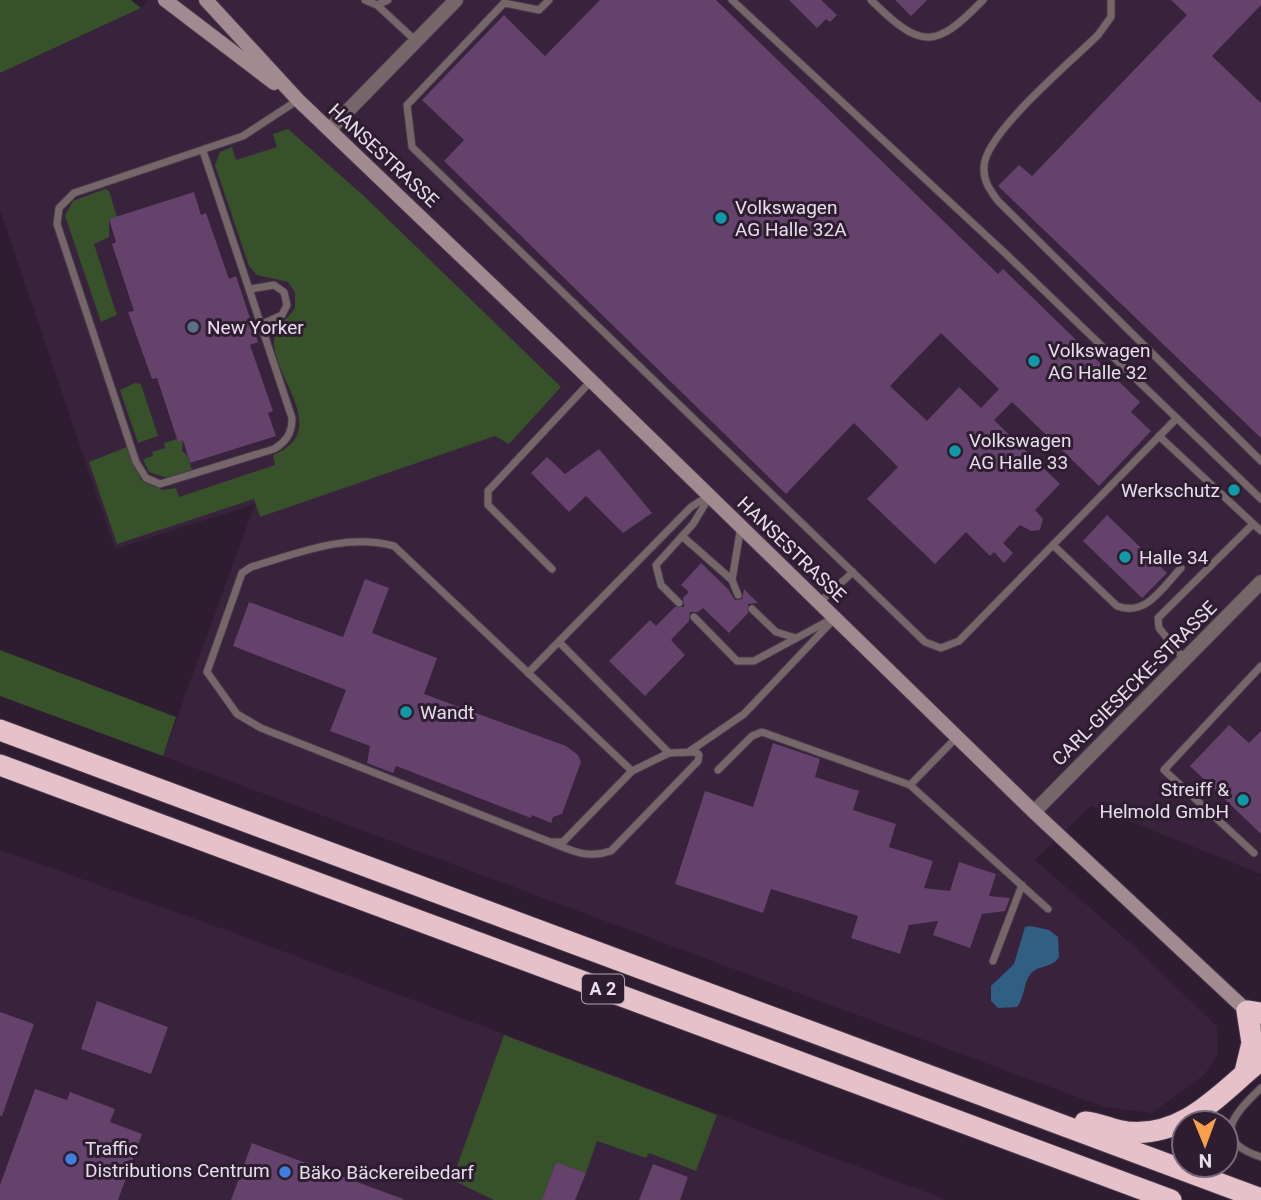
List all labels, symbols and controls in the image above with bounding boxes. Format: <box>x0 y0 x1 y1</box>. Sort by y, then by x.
street label: HANSESTRASSE <box>324 99 444 212</box>
place label: Volkswagen AG Halle 32A <box>735 196 847 241</box>
marker: Volkswagen AG Halle 32A <box>713 210 729 226</box>
place label: New Yorker <box>207 316 304 339</box>
marker: New Yorker <box>185 319 201 335</box>
place label: Volkswagen AG Halle 32 <box>1048 339 1150 384</box>
marker: Volkswagen AG Halle 32 <box>1026 353 1042 369</box>
place label: Volkswagen AG Halle 33 <box>969 429 1071 474</box>
marker: Volkswagen AG Halle 33 <box>947 443 963 459</box>
place label: Werkschutz <box>1121 479 1220 502</box>
marker: Werkschutz <box>1226 482 1242 498</box>
street label: HANSESTRASSE <box>733 492 851 607</box>
place label: Halle 34 <box>1139 546 1209 569</box>
marker: Halle 34 <box>1117 549 1133 565</box>
street label: CARL-GIESECKE-STRASSE <box>1047 596 1222 770</box>
place label: Wandt <box>420 701 474 724</box>
marker: Wandt <box>398 704 414 720</box>
place label: Streiff & Helmold GmbH <box>1099 778 1229 823</box>
marker: Streiff & Helmold GmbH <box>1235 792 1251 808</box>
road number: A 2 <box>582 974 624 1004</box>
north arrow <box>1170 1109 1240 1179</box>
place label: Traffic Distributions Centrum <box>85 1137 270 1182</box>
text: N <box>1198 1149 1212 1172</box>
marker: Traffic Distributions Centrum <box>63 1151 79 1167</box>
place label: Bäko Bäckereibedarf <box>299 1161 474 1184</box>
marker: Bäko Bäckereibedarf <box>277 1164 293 1180</box>

